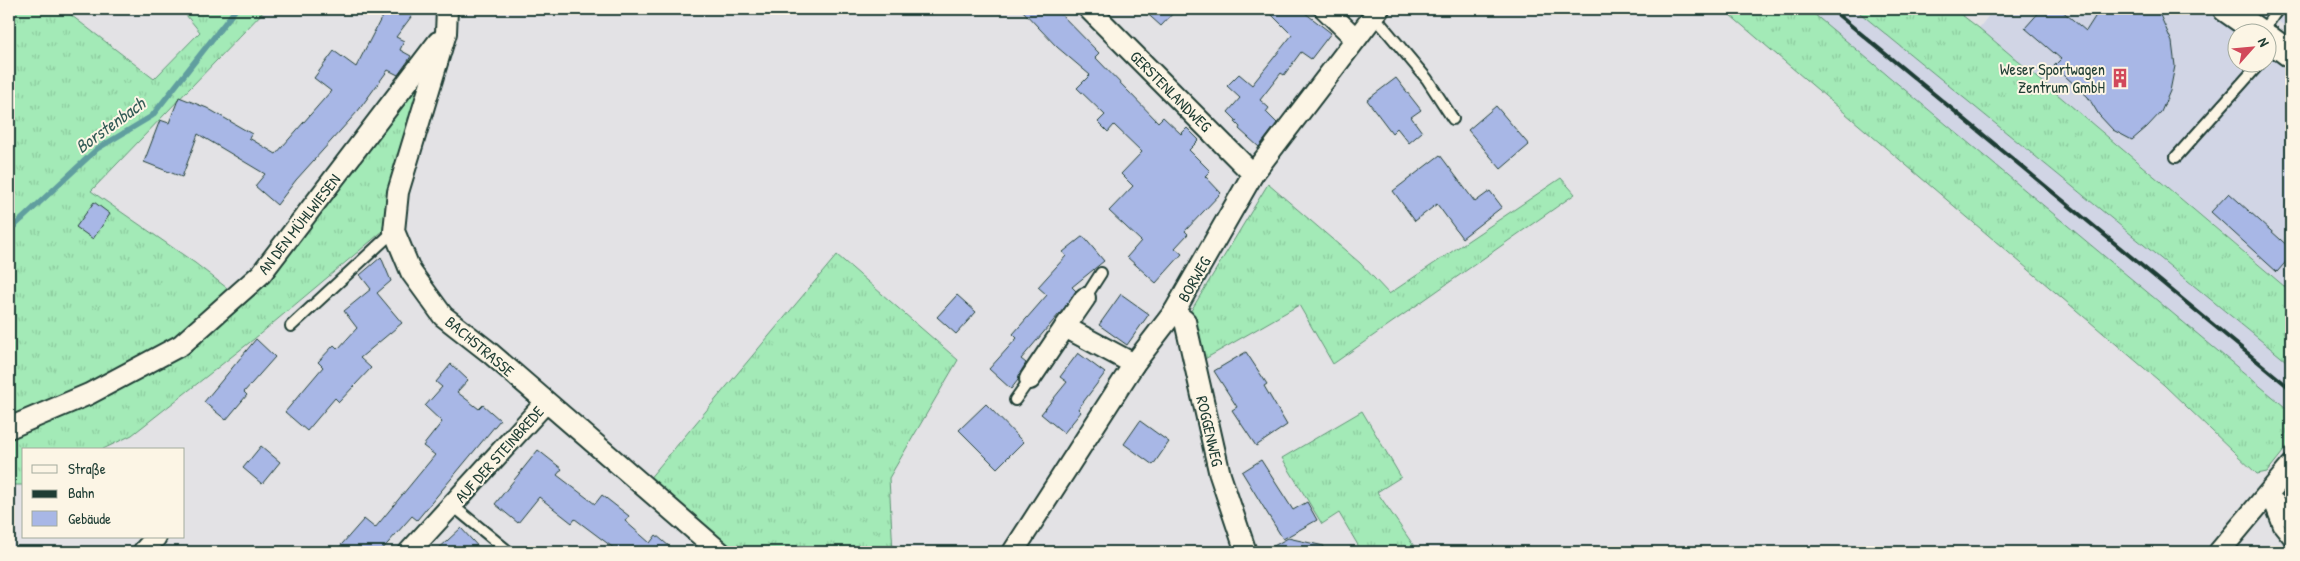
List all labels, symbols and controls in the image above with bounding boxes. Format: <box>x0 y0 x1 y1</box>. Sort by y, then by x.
north arrow <box>2228 22 2278 72</box>
text: N <box>2254 34 2274 50</box>
street label: GERSTENLANDWEG <box>1125 45 1217 137</box>
place label: Weser Sportwagen Zentrum GmbH <box>2000 58 2105 98</box>
building icon: Weser Sportwagen Zentrum GmbH <box>2109 67 2131 89</box>
water label: Borstenbach <box>70 90 151 159</box>
street label: AN DEN MÜHLWIESEN <box>253 169 345 279</box>
street label: BORWEG <box>1172 252 1216 306</box>
street label: BACHSTRASSE <box>441 311 519 381</box>
street label: ROGGENWEG <box>1191 394 1229 469</box>
street label: AUF DER STEINBREDE <box>450 401 548 507</box>
legend <box>22 448 185 538</box>
text: Straße <box>68 458 106 479</box>
text: Bahn <box>68 482 95 503</box>
text: Gebäude <box>68 508 111 529</box>

